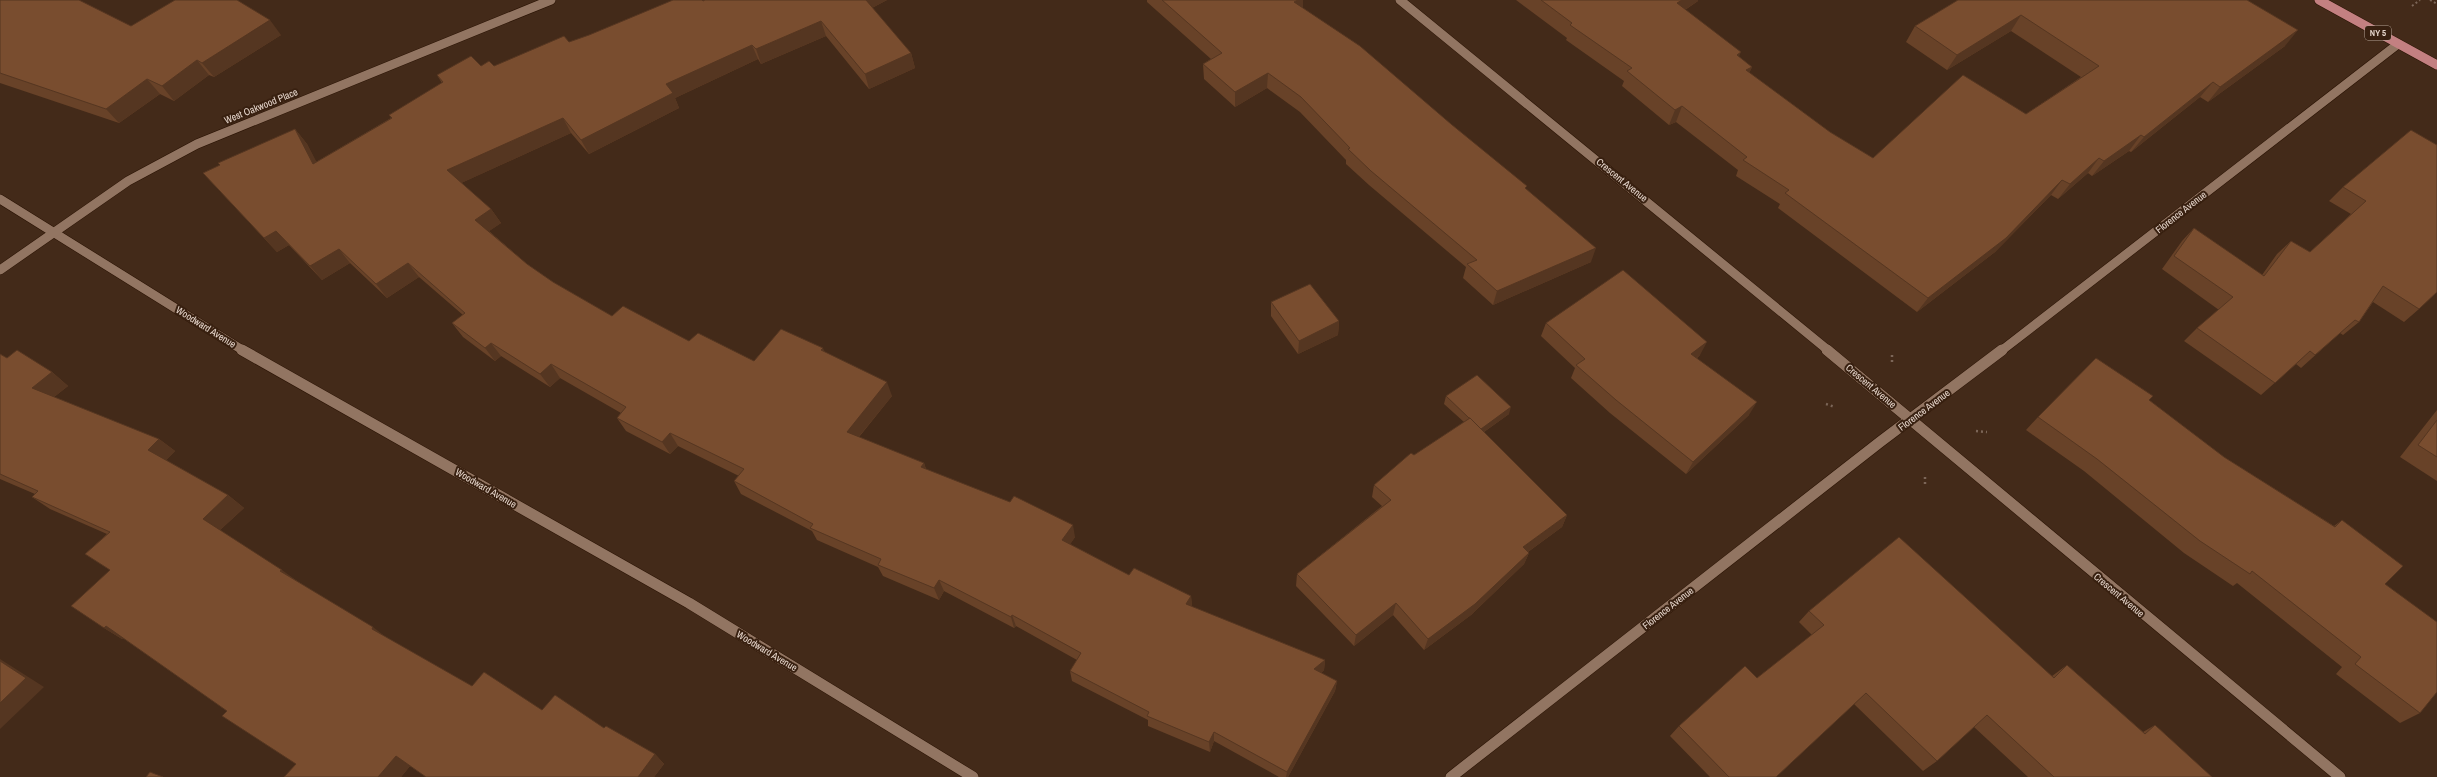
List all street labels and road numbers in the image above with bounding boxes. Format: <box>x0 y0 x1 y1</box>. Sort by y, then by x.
road number: NY 5 <box>2365 26 2391 40</box>
street label: West Oakwood Place <box>222 85 300 127</box>
street label: Crescent Avenue <box>1594 155 1651 205</box>
street label: Florence Avenue <box>2153 188 2210 236</box>
street label: Woodward Avenue <box>173 303 239 351</box>
street label: Crescent Avenue <box>1843 361 1899 411</box>
street label: Florence Avenue <box>1896 386 1953 434</box>
street label: Woodward Avenue <box>453 465 519 511</box>
street label: Crescent Avenue <box>2091 570 2147 620</box>
street label: Florence Avenue <box>1640 584 1697 632</box>
street label: Woodward Avenue <box>734 628 800 674</box>

